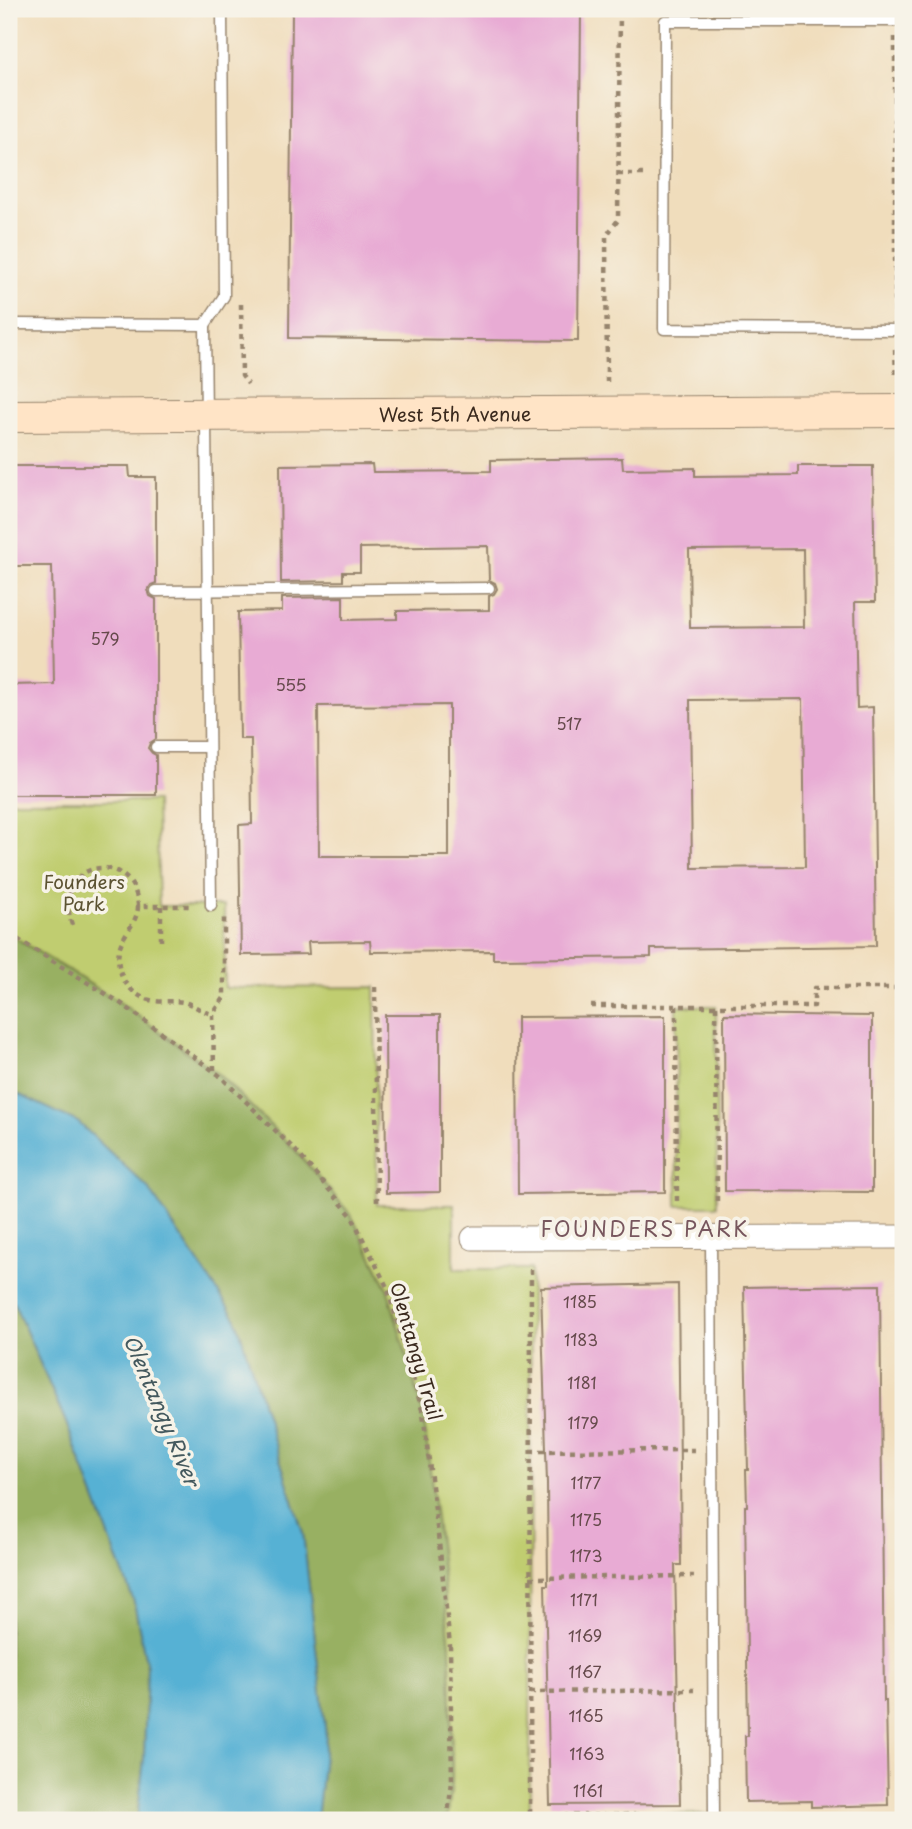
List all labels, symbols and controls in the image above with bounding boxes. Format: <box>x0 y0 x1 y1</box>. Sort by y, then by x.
street label: West 5th Avenue <box>379 399 531 428</box>
house number: 579 <box>91 626 119 650</box>
house number: 555 <box>275 672 307 696</box>
house number: 517 <box>556 711 582 735</box>
park label: Founders Park <box>43 867 125 917</box>
district label: FOUNDERS PARK <box>540 1212 750 1244</box>
street label: Olentangy Trail <box>384 1279 450 1423</box>
house number: 1185 <box>563 1289 597 1313</box>
house number: 1183 <box>564 1327 598 1351</box>
water label: Olentangy River <box>117 1329 210 1493</box>
house number: 1181 <box>567 1370 597 1394</box>
house number: 1179 <box>567 1410 599 1434</box>
house number: 1177 <box>571 1470 601 1494</box>
house number: 1175 <box>570 1507 602 1531</box>
house number: 1173 <box>570 1543 602 1567</box>
house number: 1171 <box>570 1587 598 1611</box>
house number: 1169 <box>568 1623 602 1647</box>
house number: 1167 <box>569 1659 601 1683</box>
house number: 1165 <box>568 1703 604 1727</box>
house number: 1163 <box>569 1741 605 1765</box>
house number: 1161 <box>573 1778 603 1802</box>

